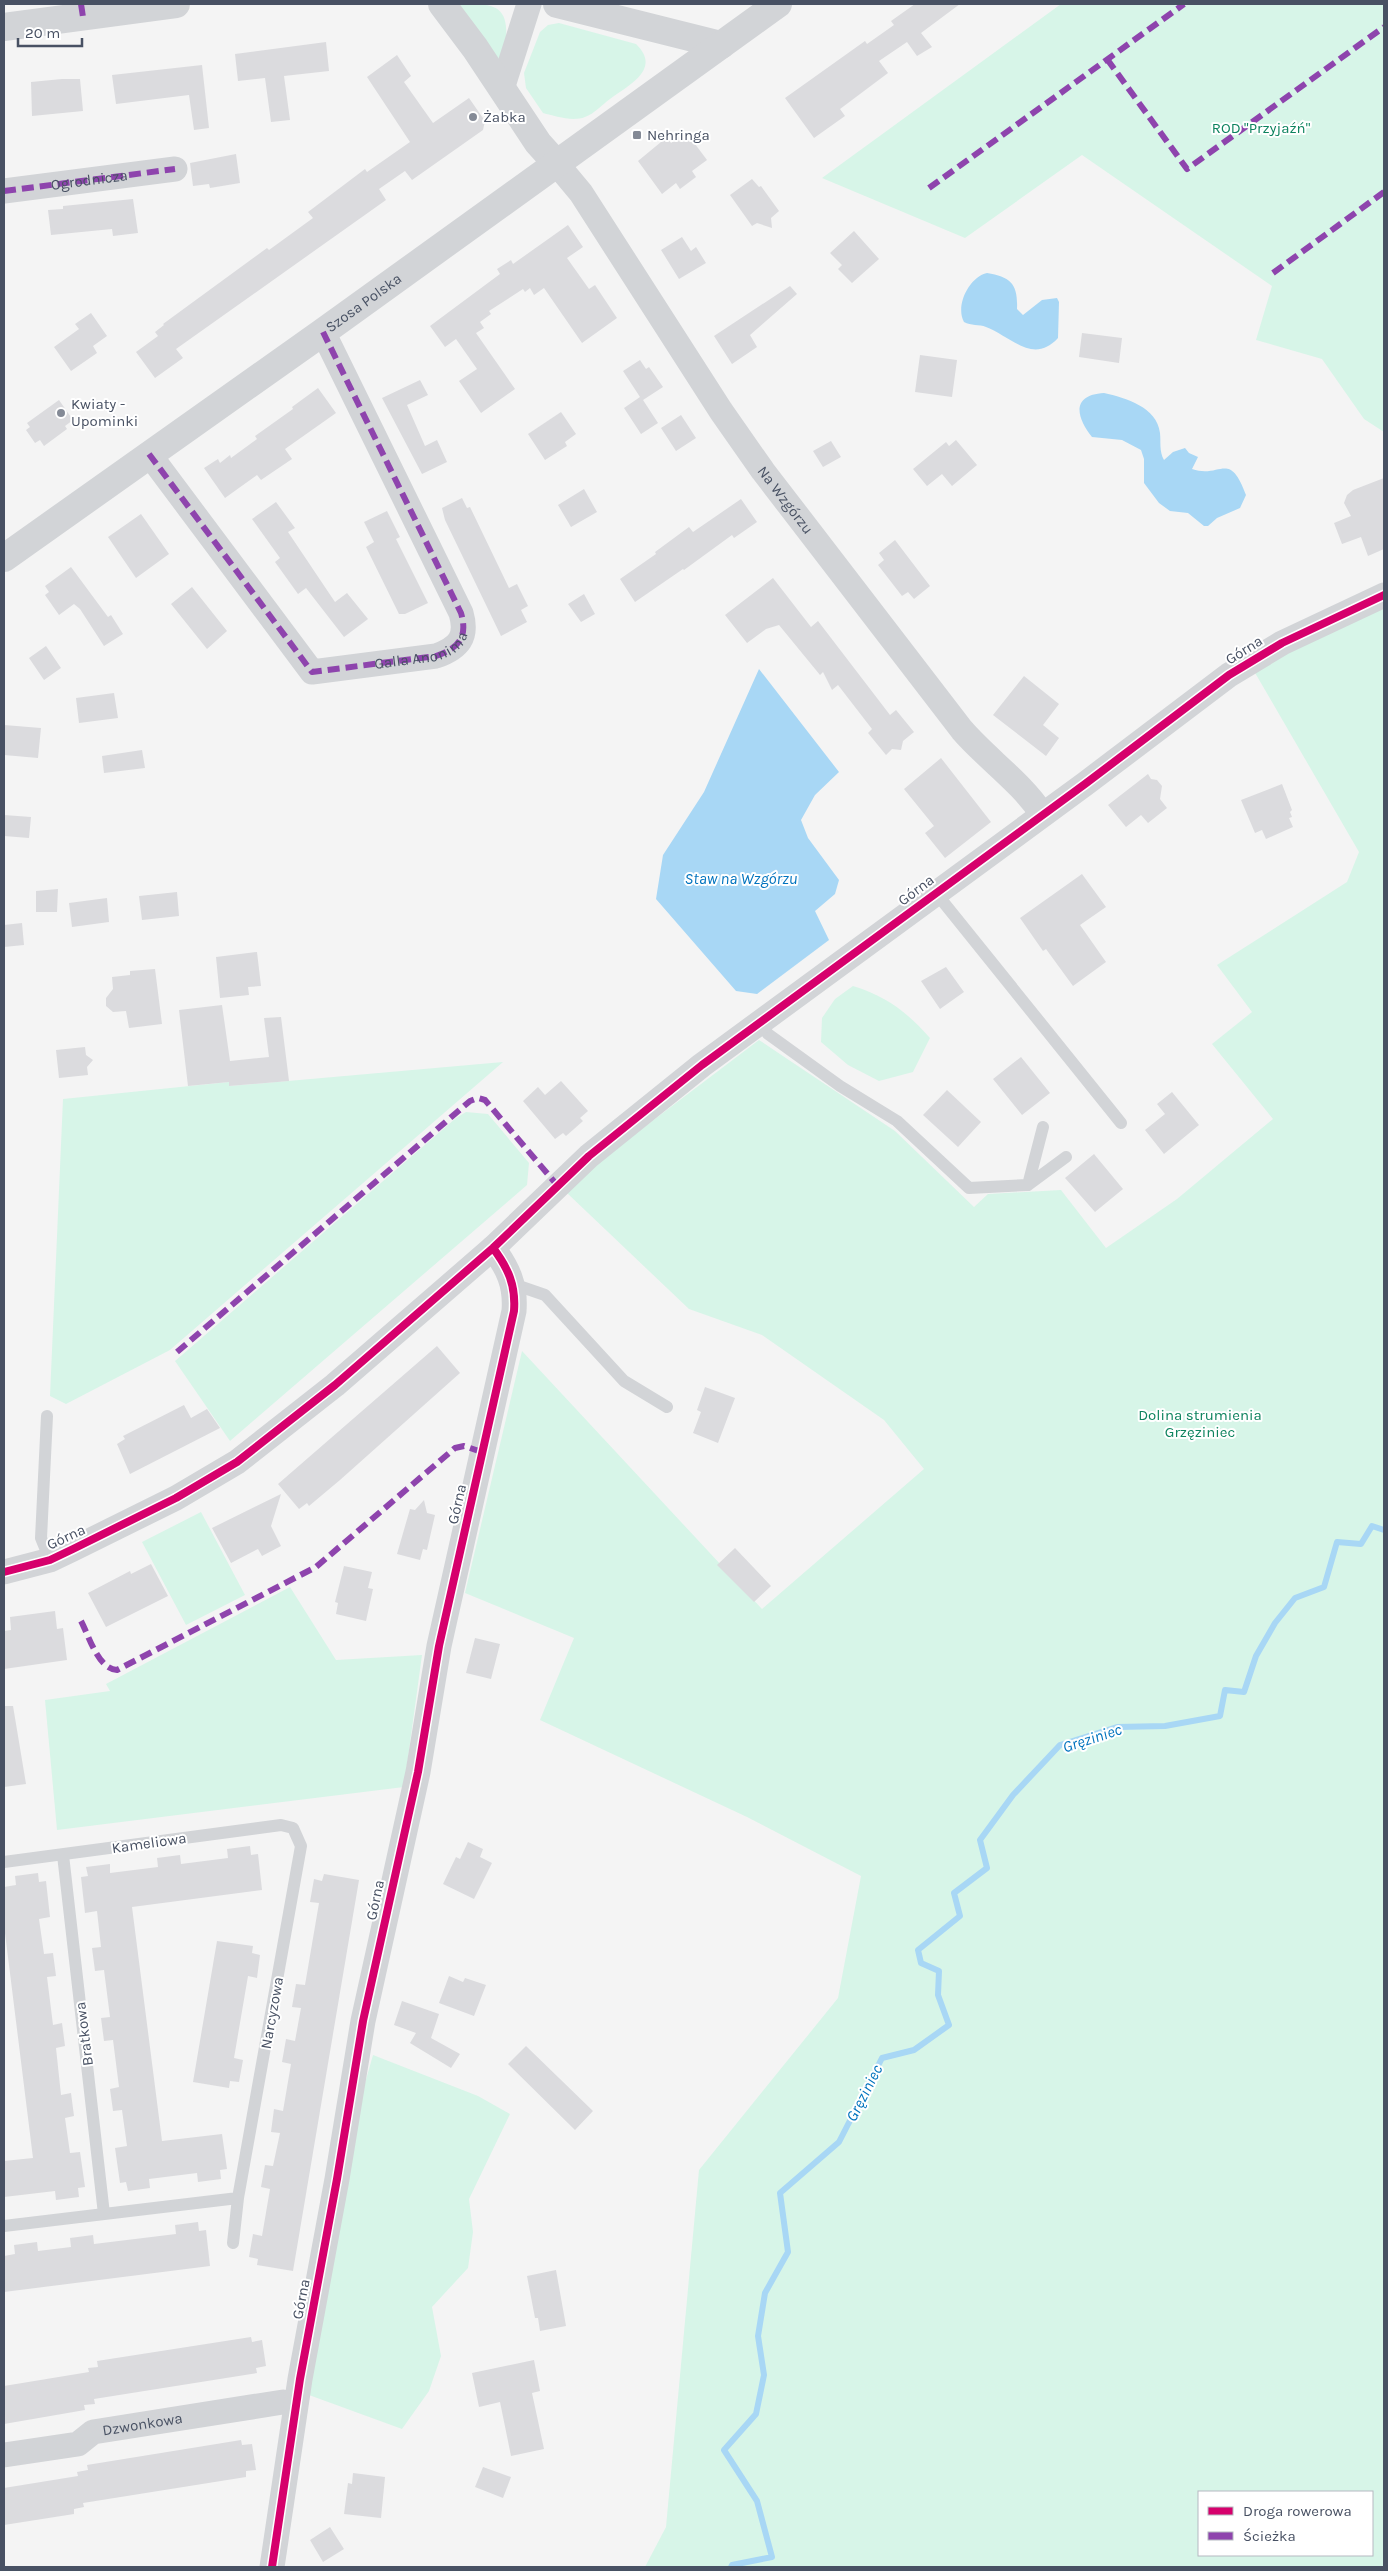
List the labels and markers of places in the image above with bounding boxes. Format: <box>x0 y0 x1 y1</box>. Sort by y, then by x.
place label: Żabka <box>483 108 526 126</box>
marker: Żabka <box>467 111 479 123</box>
place label: Nehringa <box>647 126 710 144</box>
marker: Nehringa <box>631 129 643 141</box>
place label: Kwiaty - Upominki <box>71 395 138 430</box>
marker: Kwiaty - Upominki <box>55 407 67 419</box>

